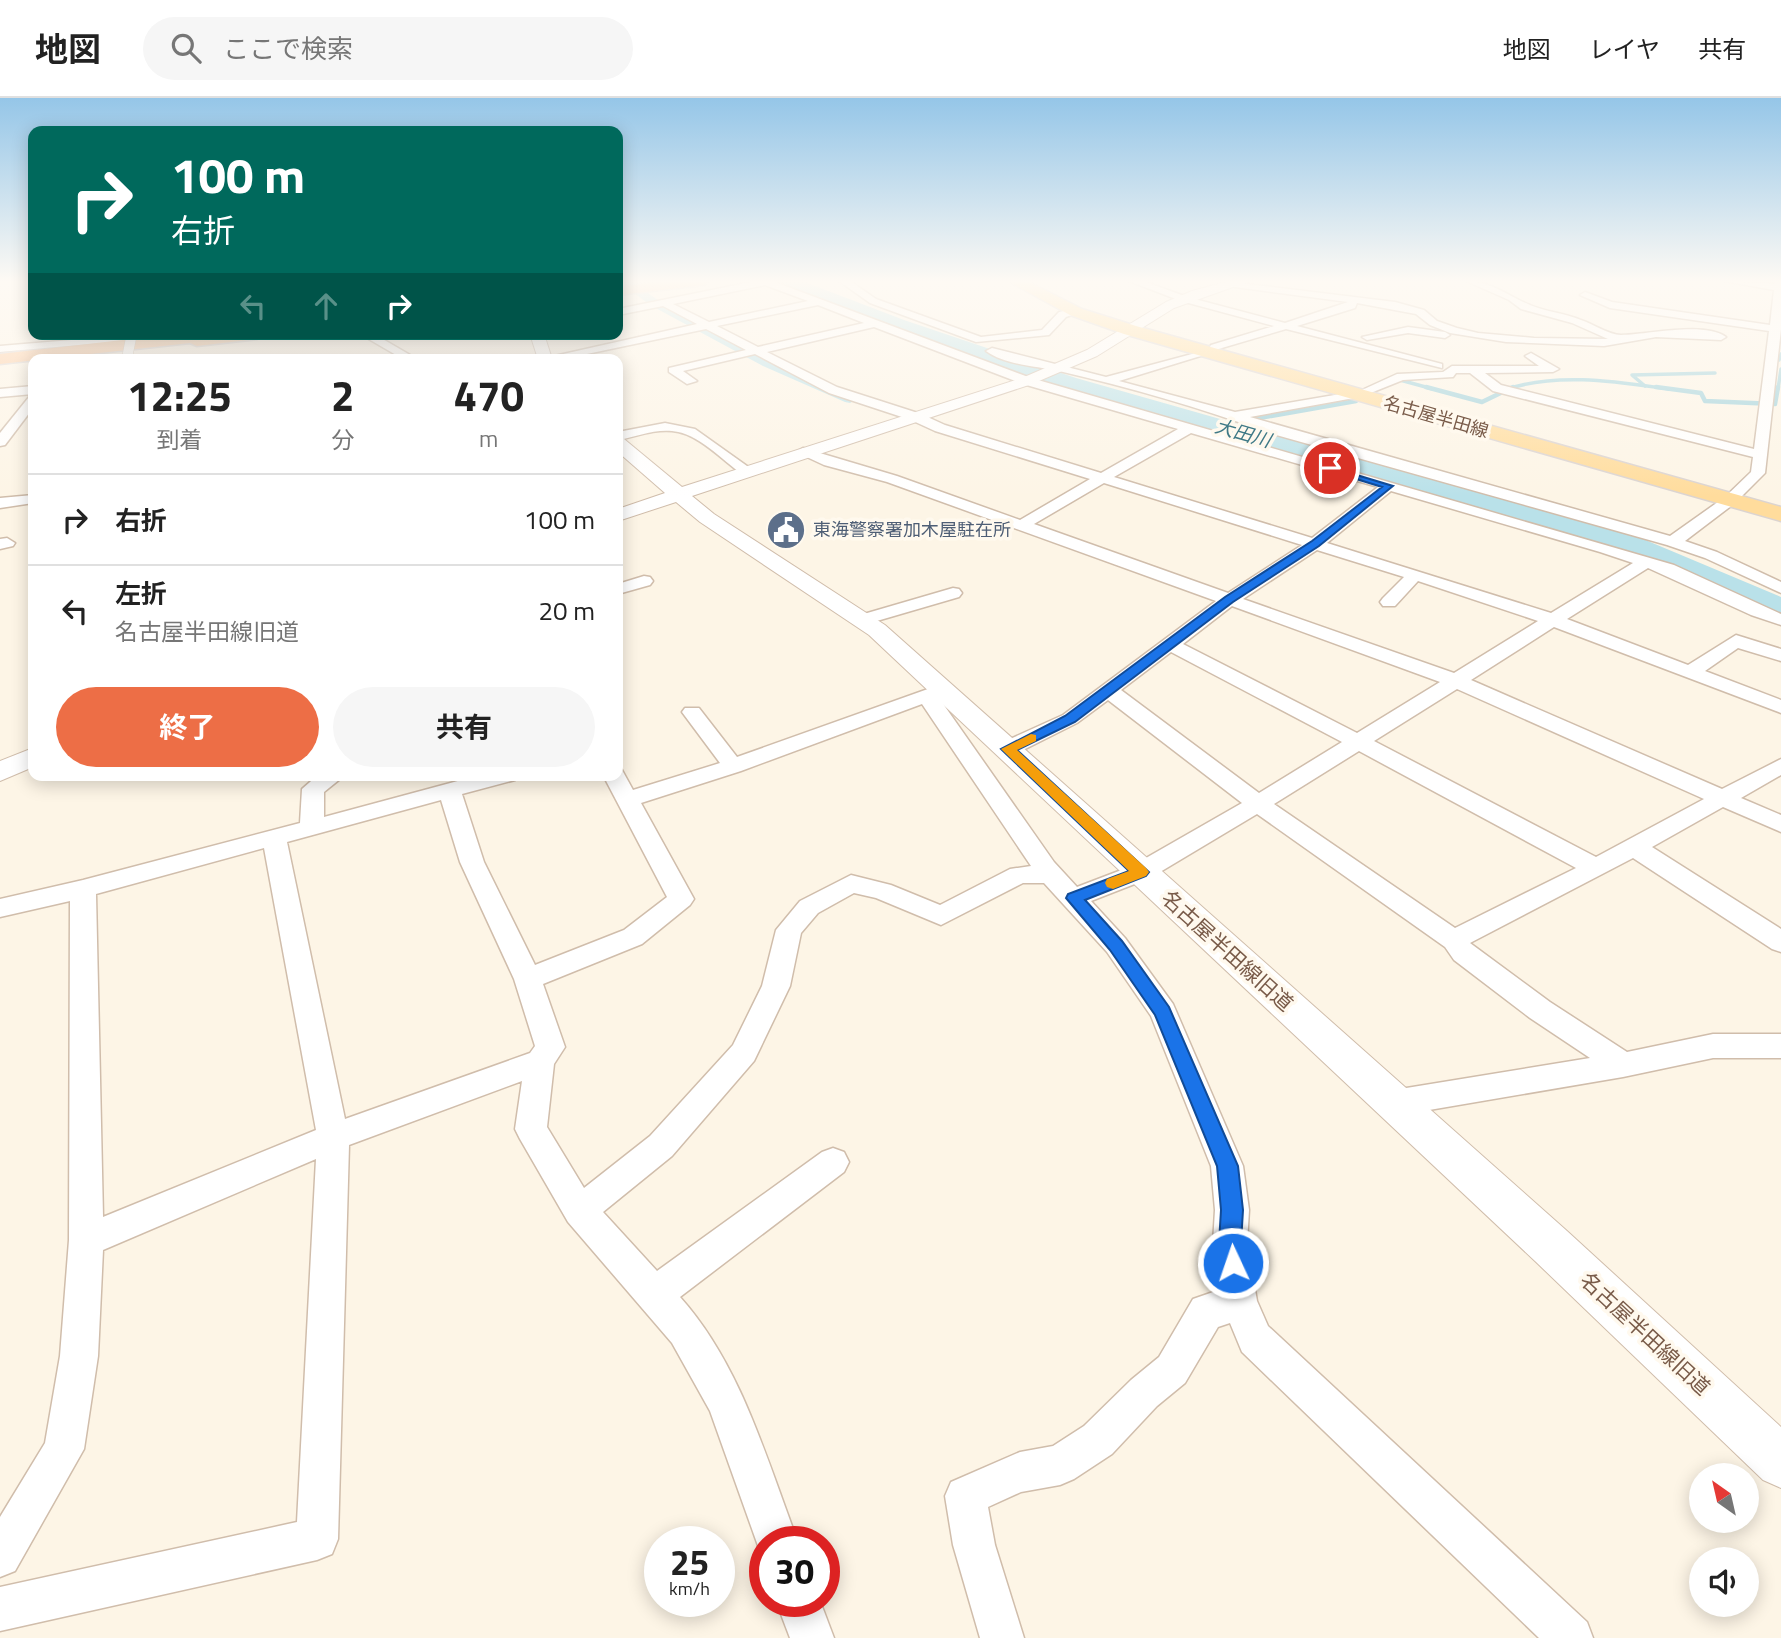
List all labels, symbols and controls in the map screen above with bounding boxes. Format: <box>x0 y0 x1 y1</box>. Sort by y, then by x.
search box <box>143 17 633 80</box>
text: 地図 <box>35 24 101 74</box>
icon: search <box>167 29 205 67</box>
text: ここで検索 <box>223 29 353 68</box>
text: 地図 <box>1503 31 1551 67</box>
text: レイヤ <box>1589 31 1660 67</box>
text: 共有 <box>1698 31 1746 67</box>
text: 100 m <box>171 137 305 212</box>
icon: right <box>56 154 147 245</box>
text: 右折 <box>171 206 235 254</box>
icon: left <box>234 287 272 325</box>
icon: ahead <box>307 287 345 325</box>
icon: right <box>380 287 418 325</box>
text: 12:25 <box>127 363 232 427</box>
text: 2 <box>331 363 354 427</box>
text: 470 <box>453 363 524 427</box>
street label: 名古屋半田線 <box>1381 389 1492 444</box>
water label: 大田川 <box>1212 411 1276 455</box>
text: m <box>479 421 498 456</box>
text: 到着 <box>156 422 202 457</box>
text: 分 <box>331 422 354 457</box>
pin <box>1300 438 1360 498</box>
icon: arrive <box>1311 449 1349 487</box>
text: 100 m <box>524 500 595 539</box>
icon: right <box>56 501 94 539</box>
text: 右折 <box>115 501 167 540</box>
public building icon: 東海警察署加木屋駐在所 <box>765 509 807 551</box>
place label: 東海警察署加木屋駐在所 <box>813 516 1011 543</box>
text: 左折 <box>115 574 167 613</box>
text: 20 m <box>538 591 595 630</box>
icon: left <box>56 592 94 630</box>
text: 名古屋半田線旧道 <box>115 614 299 649</box>
button: 終了 <box>56 687 319 767</box>
button: 共有 <box>333 687 595 767</box>
street label: 名古屋半田線旧道 <box>1155 882 1301 1018</box>
position arrow <box>1196 1226 1270 1300</box>
street label: 名古屋半田線旧道 <box>1573 1264 1718 1402</box>
north arrow <box>1689 1463 1759 1533</box>
map controls <box>1689 1463 1759 1617</box>
speed limit sign: 30 <box>749 1526 840 1617</box>
text: 25 <box>670 1535 709 1589</box>
button: sound <box>1689 1547 1759 1617</box>
text: km/h <box>669 1575 710 1602</box>

